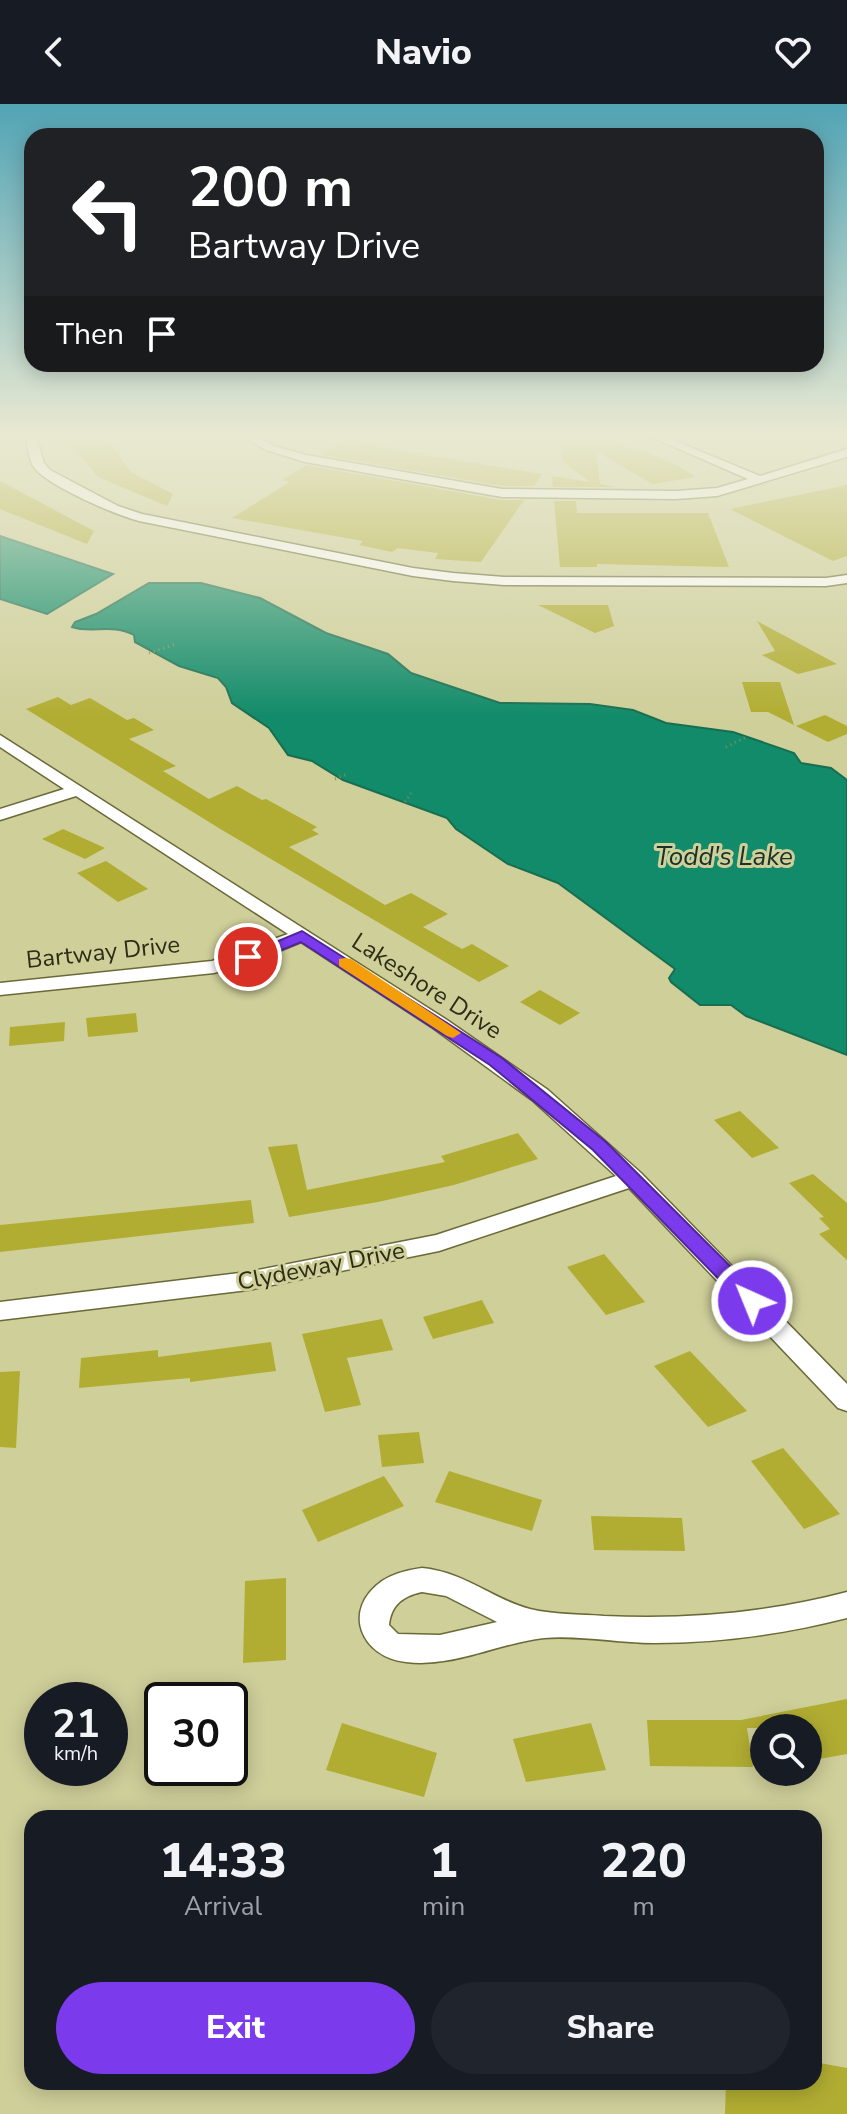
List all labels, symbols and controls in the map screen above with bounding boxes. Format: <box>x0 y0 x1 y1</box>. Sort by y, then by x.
text: Navio <box>375 28 472 77</box>
icon: back <box>32 30 76 74</box>
icon: heart <box>771 30 815 74</box>
text: 200 m <box>188 149 353 226</box>
icon: left <box>56 160 160 264</box>
text: Bartway Drive <box>188 222 420 271</box>
icon: arrive <box>140 312 184 356</box>
text: Then <box>56 314 124 355</box>
water label: Todd's Lake <box>655 839 793 874</box>
pin <box>214 923 282 991</box>
street label: Lakeshore Drive <box>346 925 508 1047</box>
street label: Bartway Drive <box>24 928 182 976</box>
icon: arrive <box>226 935 270 979</box>
street label: Clydeway Drive <box>235 1234 407 1298</box>
position arrow <box>710 1259 794 1343</box>
speed limit sign: 30 <box>144 1682 248 1786</box>
text: 21 <box>52 1697 100 1751</box>
map controls <box>750 1714 822 1786</box>
button: search <box>750 1714 822 1786</box>
text: km/h <box>54 1740 98 1767</box>
text: 14:33 <box>159 1828 287 1894</box>
text: 1 <box>429 1828 458 1894</box>
text: 220 <box>600 1828 687 1894</box>
text: Arrival <box>184 1889 262 1924</box>
text: min <box>422 1889 465 1924</box>
text: m <box>632 1889 655 1924</box>
button: Exit <box>56 1982 415 2074</box>
button: Share <box>431 1982 790 2074</box>

